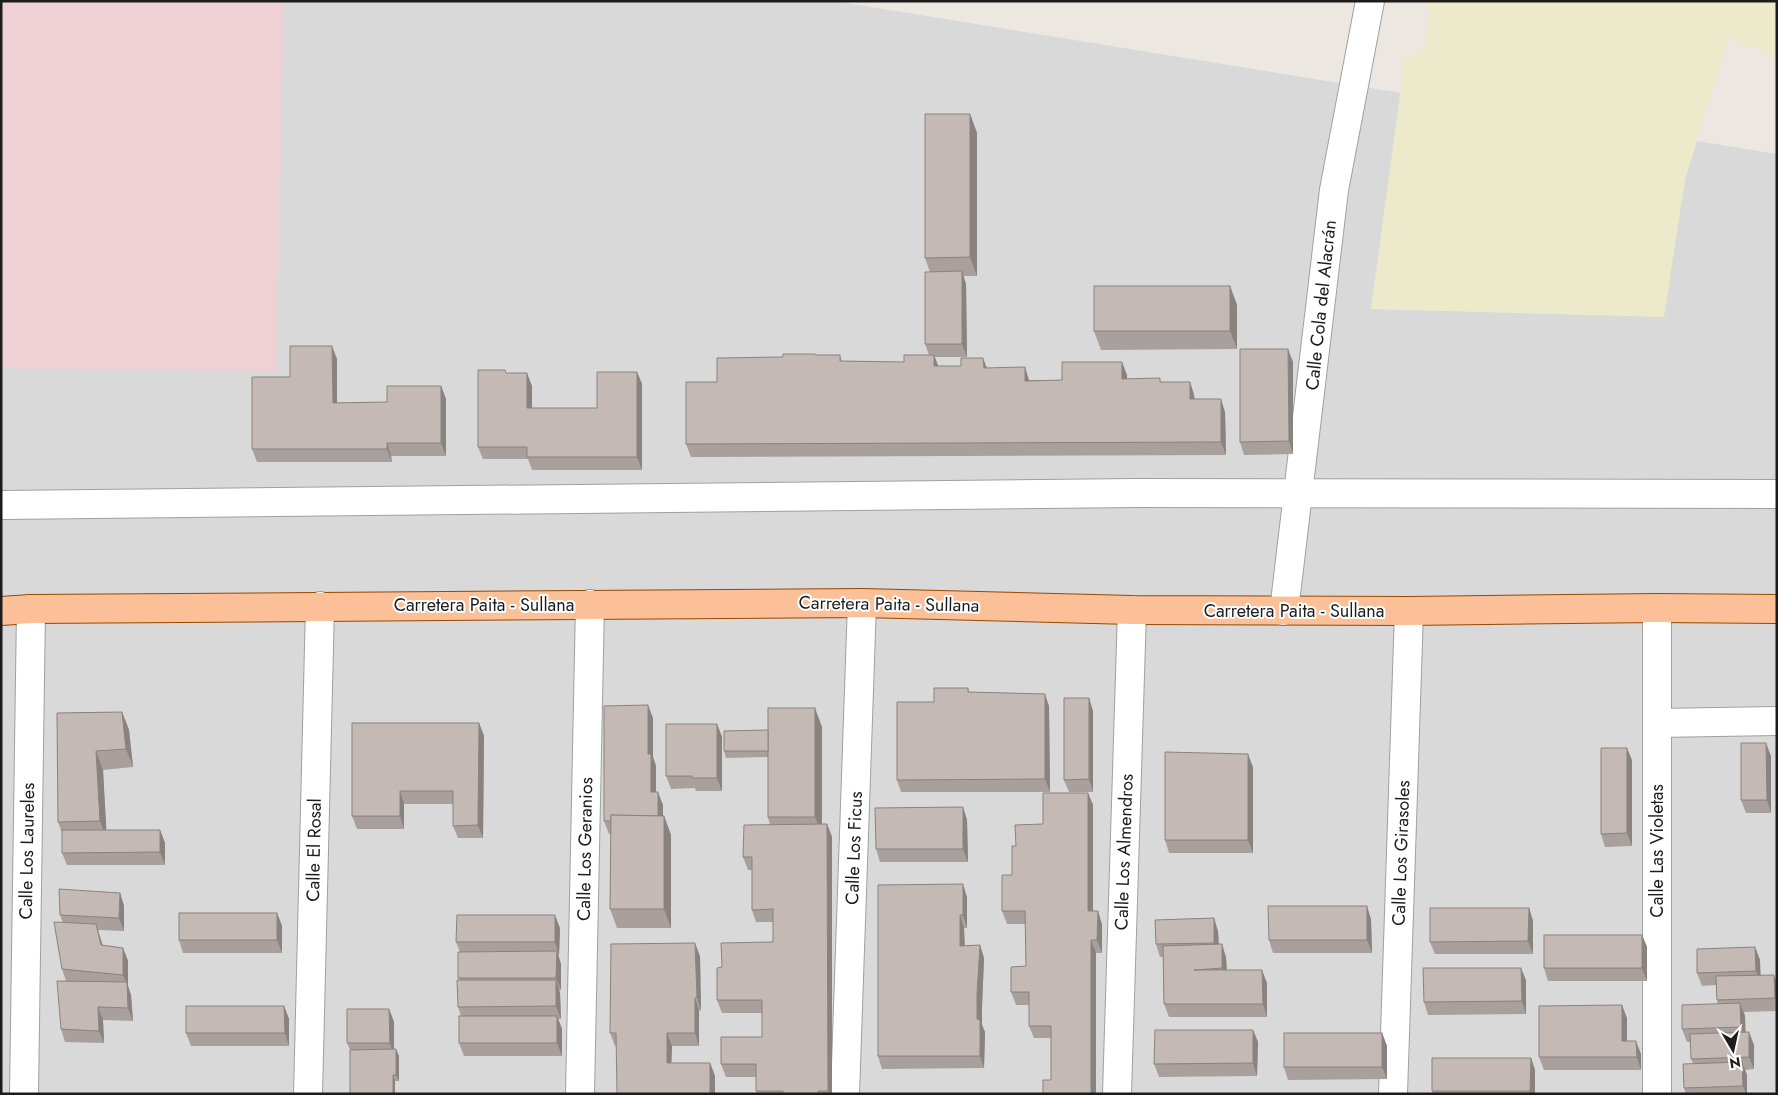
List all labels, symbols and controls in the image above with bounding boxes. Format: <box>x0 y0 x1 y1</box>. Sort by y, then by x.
street label: Calle Cola del Alacrán <box>1299 219 1343 391</box>
street label: Carretera Paita - Sullana <box>798 589 980 619</box>
street label: Carretera Paita - Sullana <box>394 592 574 618</box>
street label: Carretera Paita - Sullana <box>1204 598 1384 624</box>
street label: Calle Los Almendros <box>1108 773 1140 931</box>
street label: Calle Los Geranios <box>571 777 599 921</box>
street label: Calle Los Girasoles <box>1385 780 1417 926</box>
street label: Calle Los Laureles <box>13 782 41 920</box>
street label: Calle Las Violetas <box>1644 784 1670 918</box>
street label: Calle Los Ficus <box>839 791 869 905</box>
street label: Calle El Rosal <box>300 798 328 902</box>
north arrow <box>1708 1025 1758 1075</box>
text: N <box>1728 1052 1742 1074</box>

